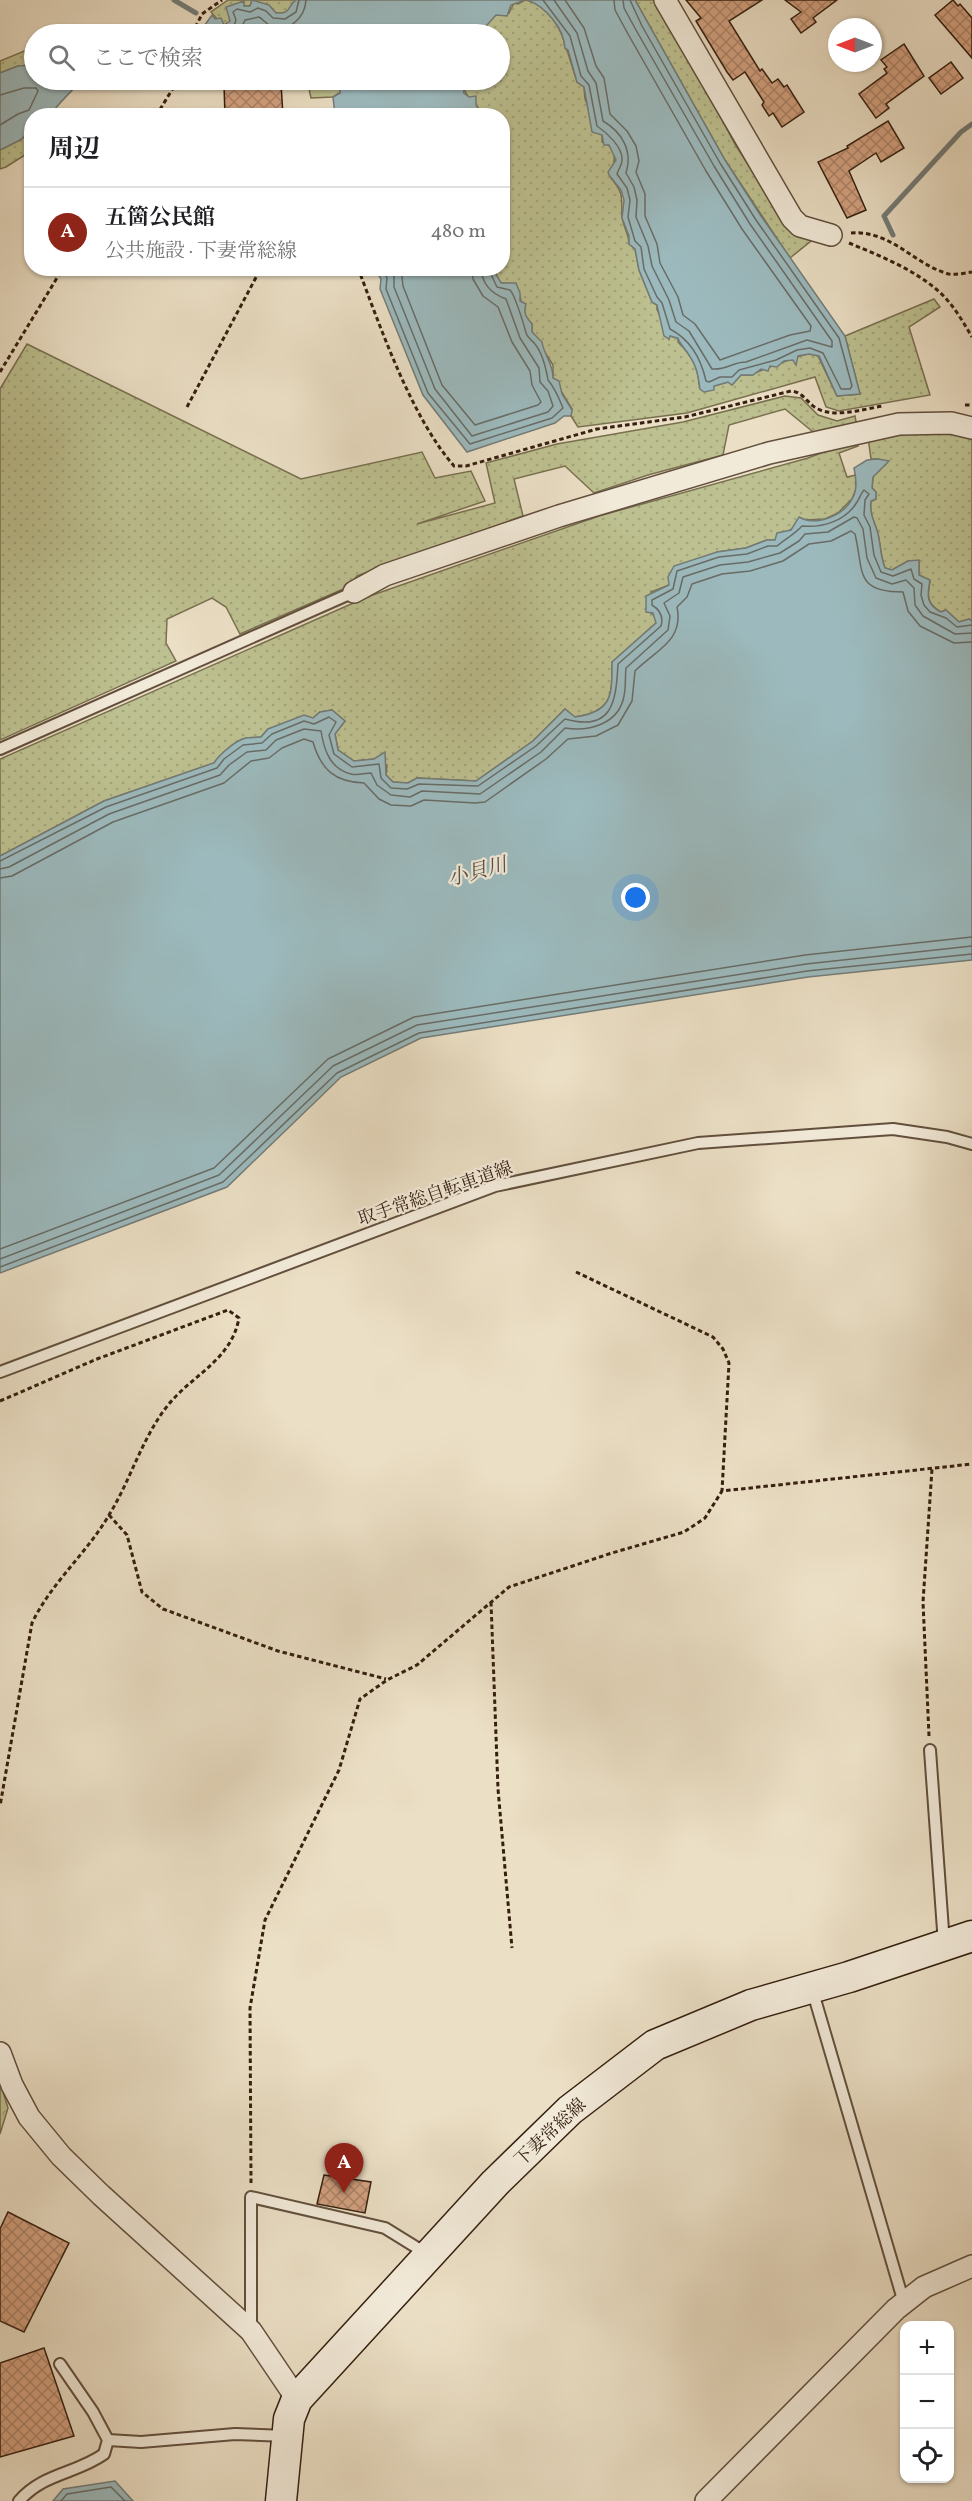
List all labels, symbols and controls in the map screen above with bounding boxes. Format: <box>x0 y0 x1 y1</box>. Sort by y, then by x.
north arrow <box>828 18 882 72</box>
search box <box>24 24 510 90</box>
icon: search <box>45 41 78 74</box>
text: ここで検索 <box>93 44 203 75</box>
text: 周辺 <box>48 132 100 168</box>
text: 五箇公民館 <box>105 203 215 234</box>
text: A <box>60 218 75 246</box>
text: 480 m <box>431 218 486 246</box>
text: 公共施設 · 下妻常総線 <box>105 238 297 266</box>
water label: 小貝川 <box>445 851 512 894</box>
your location <box>621 883 650 912</box>
street label: 取手常総自転車道線 <box>355 1156 516 1233</box>
street label: 下妻常総線 <box>510 2093 592 2173</box>
pin: A <box>324 2144 364 2193</box>
map controls <box>900 2321 954 2483</box>
button: + <box>900 2321 954 2375</box>
button: − <box>900 2375 954 2429</box>
button: locate <box>900 2429 954 2483</box>

